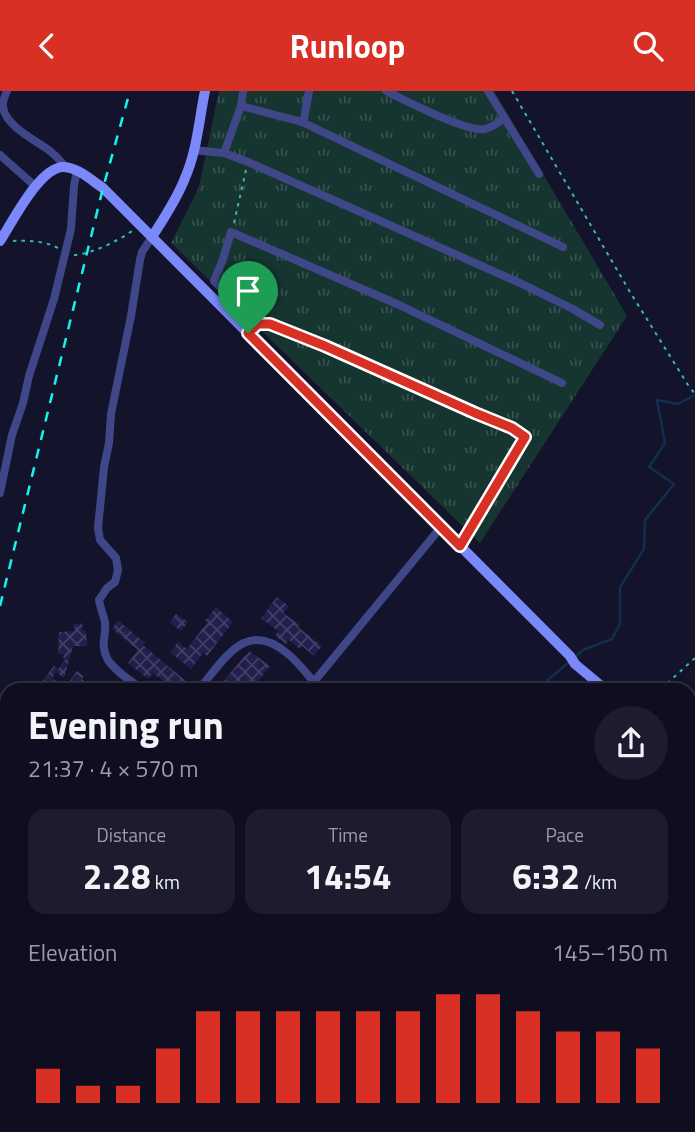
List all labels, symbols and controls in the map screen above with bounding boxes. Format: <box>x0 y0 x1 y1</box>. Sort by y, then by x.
text: Runloop <box>290 22 405 70</box>
icon: back <box>28 27 66 65</box>
icon: search <box>629 27 667 65</box>
pin <box>218 261 278 333</box>
icon: arrive <box>229 272 267 310</box>
text: Evening run <box>28 696 224 754</box>
button: share <box>594 706 668 780</box>
text: 21:37 · 4 × 570 m <box>28 751 198 786</box>
text: Distance <box>97 820 166 849</box>
text: Time <box>328 820 368 849</box>
text: Pace <box>545 820 584 849</box>
text: 2.28 <box>83 849 151 903</box>
text: 14:54 <box>304 849 392 903</box>
text: 6:32 <box>512 849 580 903</box>
text: km <box>151 867 180 896</box>
text: /km <box>580 867 617 896</box>
text: Elevation <box>28 935 117 970</box>
text: 145–150 m <box>552 935 668 970</box>

